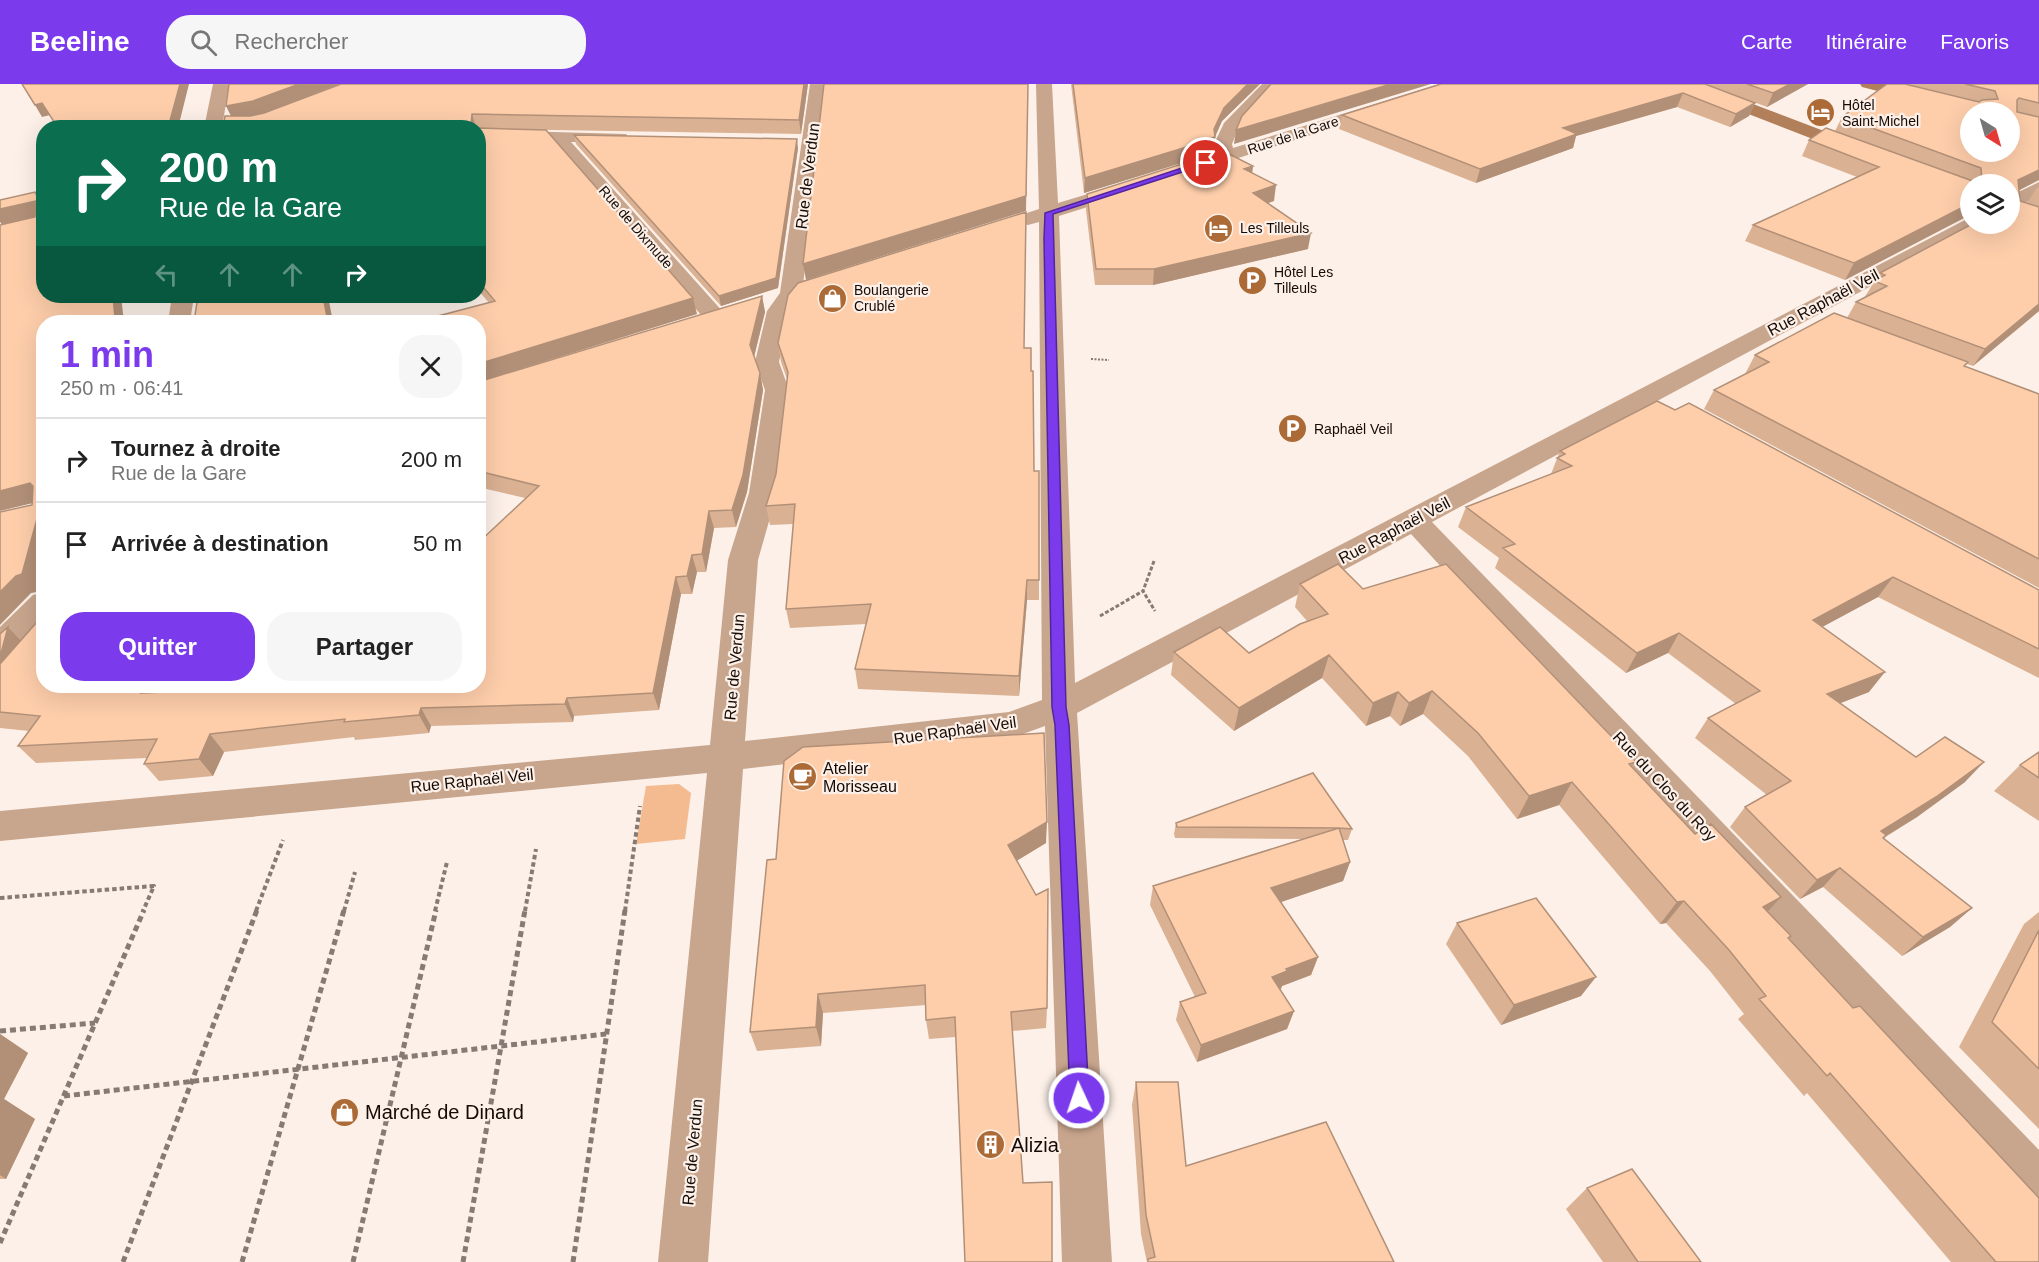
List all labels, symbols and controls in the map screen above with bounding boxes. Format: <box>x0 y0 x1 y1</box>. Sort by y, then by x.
search box <box>166 15 586 69</box>
text: Beeline <box>30 26 130 57</box>
icon: search <box>187 26 220 59</box>
text: Rechercher <box>235 29 348 54</box>
text: Carte <box>1741 30 1792 53</box>
text: Itinéraire <box>1825 30 1907 53</box>
text: Favoris <box>1940 30 2009 53</box>
hotel icon: Hôtel Saint-Michel <box>1805 97 1837 129</box>
place label: Hôtel Saint-Michel <box>1842 97 1919 129</box>
north arrow <box>1960 102 2020 162</box>
map controls <box>1960 102 2020 234</box>
street label: Rue de la Gare <box>1245 113 1341 157</box>
street label: Rue de Verdun <box>793 122 822 230</box>
pin <box>1180 137 1231 188</box>
icon: right <box>60 144 138 222</box>
text: 200 m <box>159 144 278 191</box>
icon: arrive <box>1189 146 1222 179</box>
button: layers <box>1960 174 2020 234</box>
street label: Rue de Dixmude <box>596 182 676 272</box>
text: Rue de la Gare <box>159 193 342 223</box>
hotel icon: Les Tilleuls <box>1203 212 1235 244</box>
place label: Les Tilleuls <box>1240 220 1309 236</box>
icon: left <box>150 258 183 291</box>
icon: ahead <box>213 258 246 291</box>
icon: ahead <box>276 258 309 291</box>
icon: right <box>339 258 372 291</box>
parking icon: Hôtel Les Tilleuls <box>1237 264 1269 296</box>
place label: Hôtel Les Tilleuls <box>1274 264 1333 296</box>
street label: Rue Raphaël Veil <box>1765 266 1882 339</box>
shop icon: Boulangerie Crublé <box>817 282 849 314</box>
place label: Boulangerie Crublé <box>854 282 929 314</box>
text: 1 min <box>60 334 154 375</box>
button: close <box>399 335 462 398</box>
text: 250 m · 06:41 <box>60 377 183 399</box>
parking icon: Raphaël Veil <box>1277 413 1309 445</box>
place label: Raphaël Veil <box>1314 421 1393 437</box>
text: Tournez à droite <box>111 436 281 461</box>
icon: right <box>60 444 93 477</box>
text: 200 m <box>401 447 462 472</box>
text: Rue de la Gare <box>111 462 247 484</box>
street label: Rue Raphaël Veil <box>1336 494 1453 567</box>
icon: arrive <box>60 528 93 561</box>
text: Arrivée à destination <box>111 531 329 556</box>
text: 50 m <box>413 531 462 556</box>
button: Quitter <box>60 612 255 681</box>
button: Partager <box>267 612 462 681</box>
street label: Rue de Verdun <box>721 613 748 721</box>
street label: Rue Raphaël Veil <box>893 713 1017 748</box>
street label: Rue du Clos du Roy <box>1610 728 1720 844</box>
place label: Atelier Morisseau <box>823 760 897 795</box>
cafe icon: Atelier Morisseau <box>786 761 818 793</box>
street label: Rue Raphaël Veil <box>410 766 534 795</box>
position arrow <box>1047 1066 1111 1130</box>
shop icon: Marché de Dinard <box>328 1096 360 1128</box>
street label: Rue de Verdun <box>679 1098 706 1206</box>
place label: Marché de Dinard <box>365 1101 524 1123</box>
building icon: Alizia <box>974 1129 1006 1161</box>
place label: Alizia <box>1011 1134 1060 1156</box>

